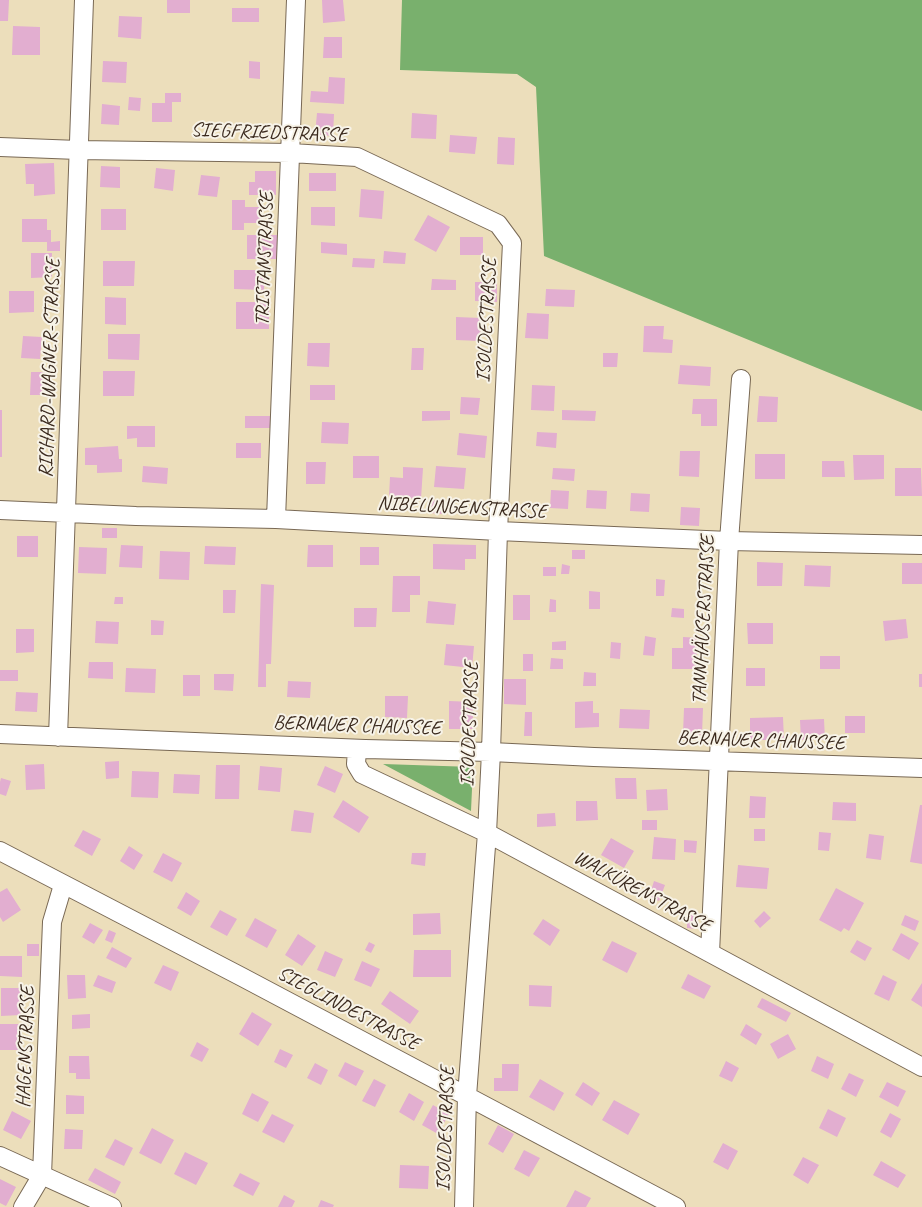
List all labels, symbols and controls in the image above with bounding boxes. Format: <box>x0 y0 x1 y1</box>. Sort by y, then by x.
street label: SIEGFRIEDSTRASSE <box>191 118 347 148</box>
street label: TRISTANSTRASSE <box>251 192 279 326</box>
street label: ISOLDESTRASSE <box>472 257 502 383</box>
street label: RICHARD-WAGNER-STRASSE <box>34 258 66 478</box>
street label: NIBELUNGENSTRASSE <box>377 492 547 524</box>
street label: TANNHÄUSERSTRASSE <box>688 535 720 705</box>
street label: ISOLDESTRASSE <box>456 661 484 787</box>
street label: BERNAUER CHAUSSEE <box>273 711 441 741</box>
street label: BERNAUER CHAUSSEE <box>677 726 845 756</box>
street label: WALKÜRENSTRASSE <box>569 846 715 938</box>
street label: SIEGLINDESTRASSE <box>273 962 423 1056</box>
street label: HAGENSTRASSE <box>12 986 40 1108</box>
street label: ISOLDESTRASSE <box>432 1066 460 1192</box>

